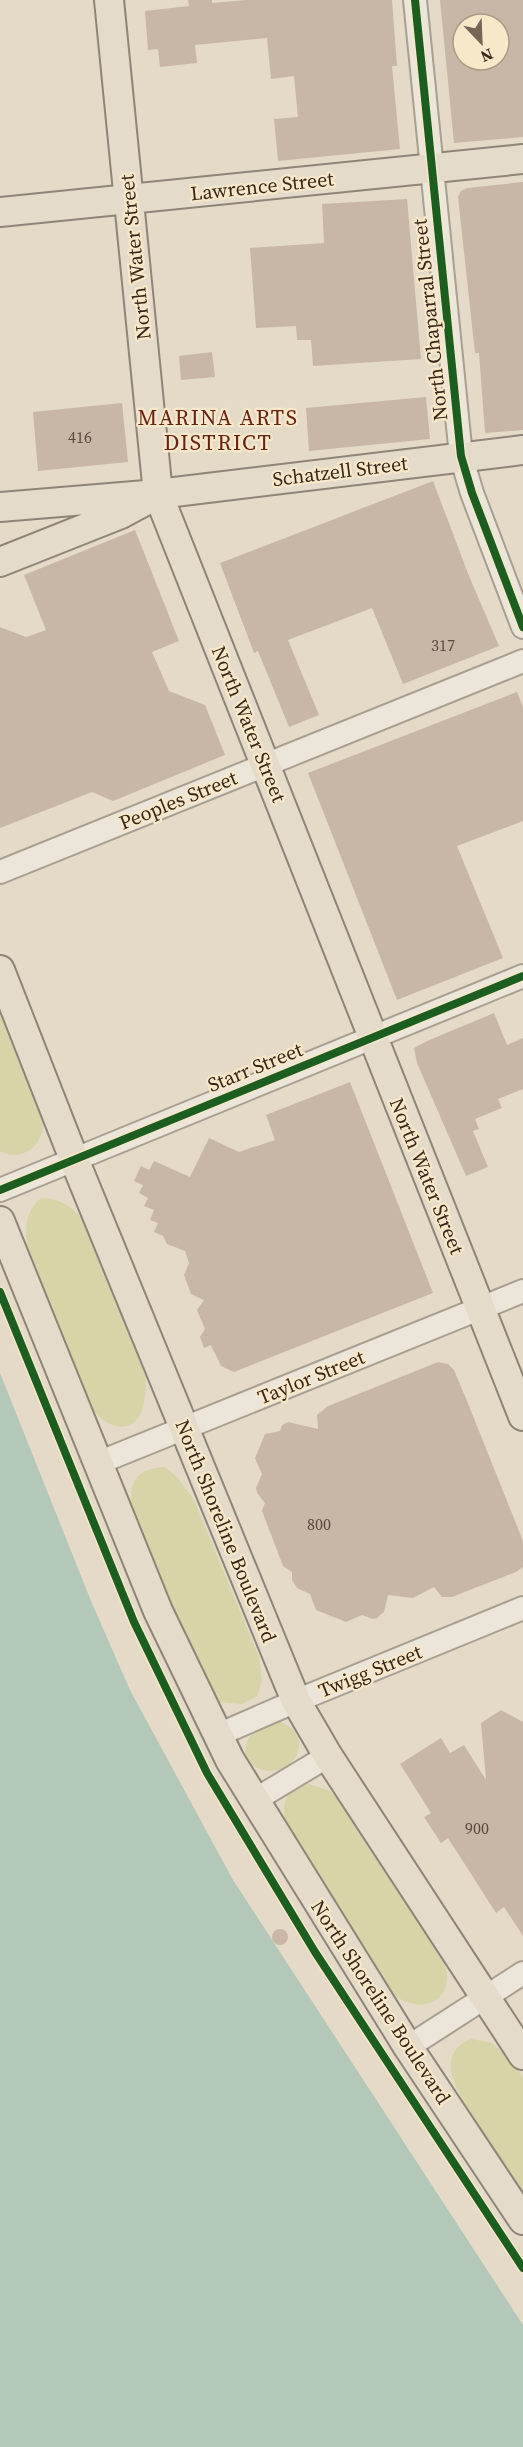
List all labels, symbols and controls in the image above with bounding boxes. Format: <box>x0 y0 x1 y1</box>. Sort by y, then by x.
north arrow <box>451 12 511 72</box>
text: N <box>477 43 497 68</box>
street label: Lawrence Street <box>189 165 336 207</box>
street label: North Water Street <box>112 172 158 341</box>
street label: North Chaparral Street <box>405 217 455 422</box>
district label: MARINA ARTS DISTRICT <box>138 402 298 457</box>
house number: 416 <box>68 426 92 448</box>
street label: Schatzell Street <box>271 449 410 493</box>
house number: 317 <box>431 634 455 656</box>
street label: North Water Street <box>205 642 293 807</box>
street label: Peoples Street <box>115 763 242 836</box>
street label: Starr Street <box>203 1035 307 1099</box>
street label: North Water Street <box>383 1094 471 1259</box>
street label: Taylor Street <box>253 1343 369 1411</box>
street label: North Shoreline Boulevard <box>168 1415 284 1647</box>
house number: 800 <box>307 1513 331 1535</box>
street label: Twigg Street <box>314 1637 426 1704</box>
house number: 900 <box>465 1817 489 1839</box>
street label: North Shoreline Boulevard <box>304 1895 458 2110</box>

